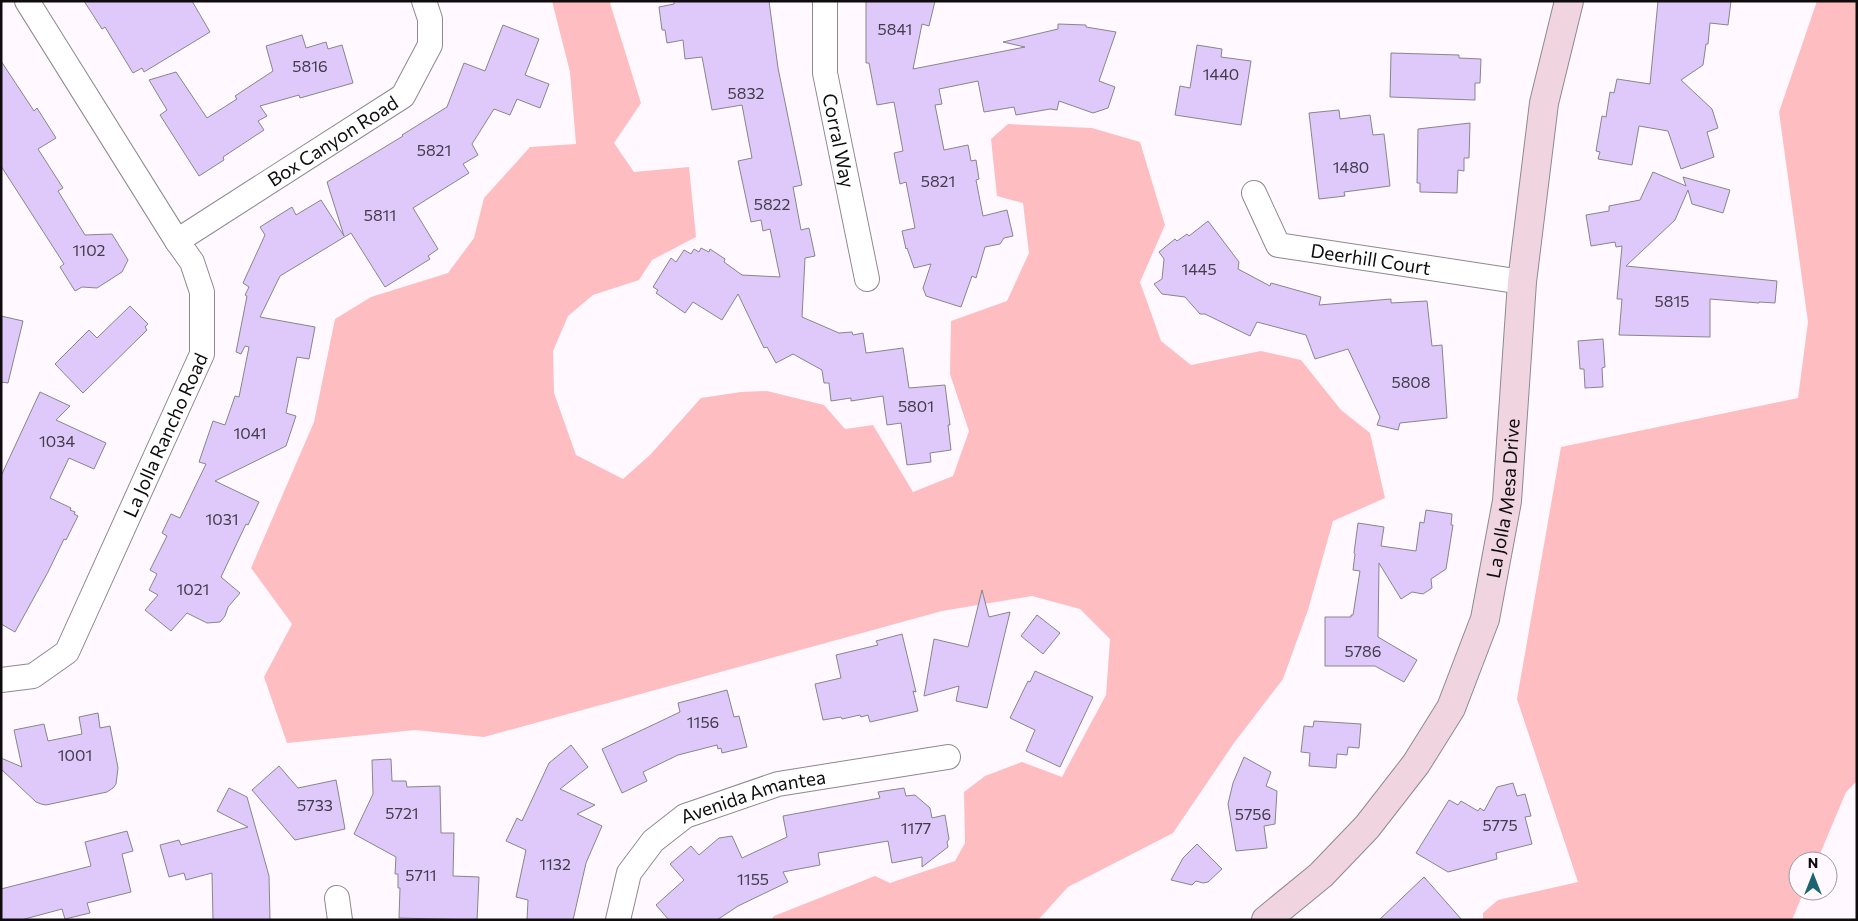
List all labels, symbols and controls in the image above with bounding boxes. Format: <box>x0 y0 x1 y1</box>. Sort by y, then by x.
house number: 5841 <box>878 19 912 38</box>
house number: 5816 <box>292 56 328 75</box>
house number: 1440 <box>1203 64 1239 83</box>
house number: 5832 <box>728 83 765 102</box>
street label: Box Canyon Road <box>263 90 402 191</box>
street label: Corral Way <box>818 91 860 190</box>
house number: 5821 <box>417 140 451 159</box>
house number: 1480 <box>1333 157 1369 176</box>
house number: 5821 <box>921 171 955 190</box>
house number: 5822 <box>754 194 790 213</box>
house number: 5811 <box>364 205 396 224</box>
street label: Deerhill Court <box>1309 238 1433 279</box>
house number: 1102 <box>73 240 106 259</box>
house number: 1445 <box>1181 259 1217 278</box>
house number: 5815 <box>1655 291 1689 310</box>
street label: La Jolla Rancho Road <box>118 349 212 521</box>
house number: 5808 <box>1391 372 1431 391</box>
house number: 5801 <box>898 396 934 415</box>
street label: La Jolla Mesa Drive <box>1481 418 1524 580</box>
house number: 1041 <box>233 423 267 442</box>
house number: 1034 <box>39 431 75 450</box>
house number: 1031 <box>205 509 239 528</box>
house number: 1021 <box>177 579 209 598</box>
house number: 5786 <box>1344 641 1382 660</box>
house number: 1156 <box>687 712 719 731</box>
house number: 1001 <box>58 745 92 764</box>
street label: Avenida Amantea <box>677 765 827 828</box>
house number: 5733 <box>297 795 333 814</box>
house number: 5721 <box>385 803 419 822</box>
house number: 5756 <box>1235 804 1271 823</box>
house number: 5775 <box>1482 815 1518 834</box>
house number: 1177 <box>901 818 931 837</box>
north arrow <box>1788 851 1838 901</box>
house number: 1132 <box>539 854 571 873</box>
text: N <box>1808 854 1818 871</box>
house number: 5711 <box>405 865 437 884</box>
house number: 1155 <box>737 869 769 888</box>

